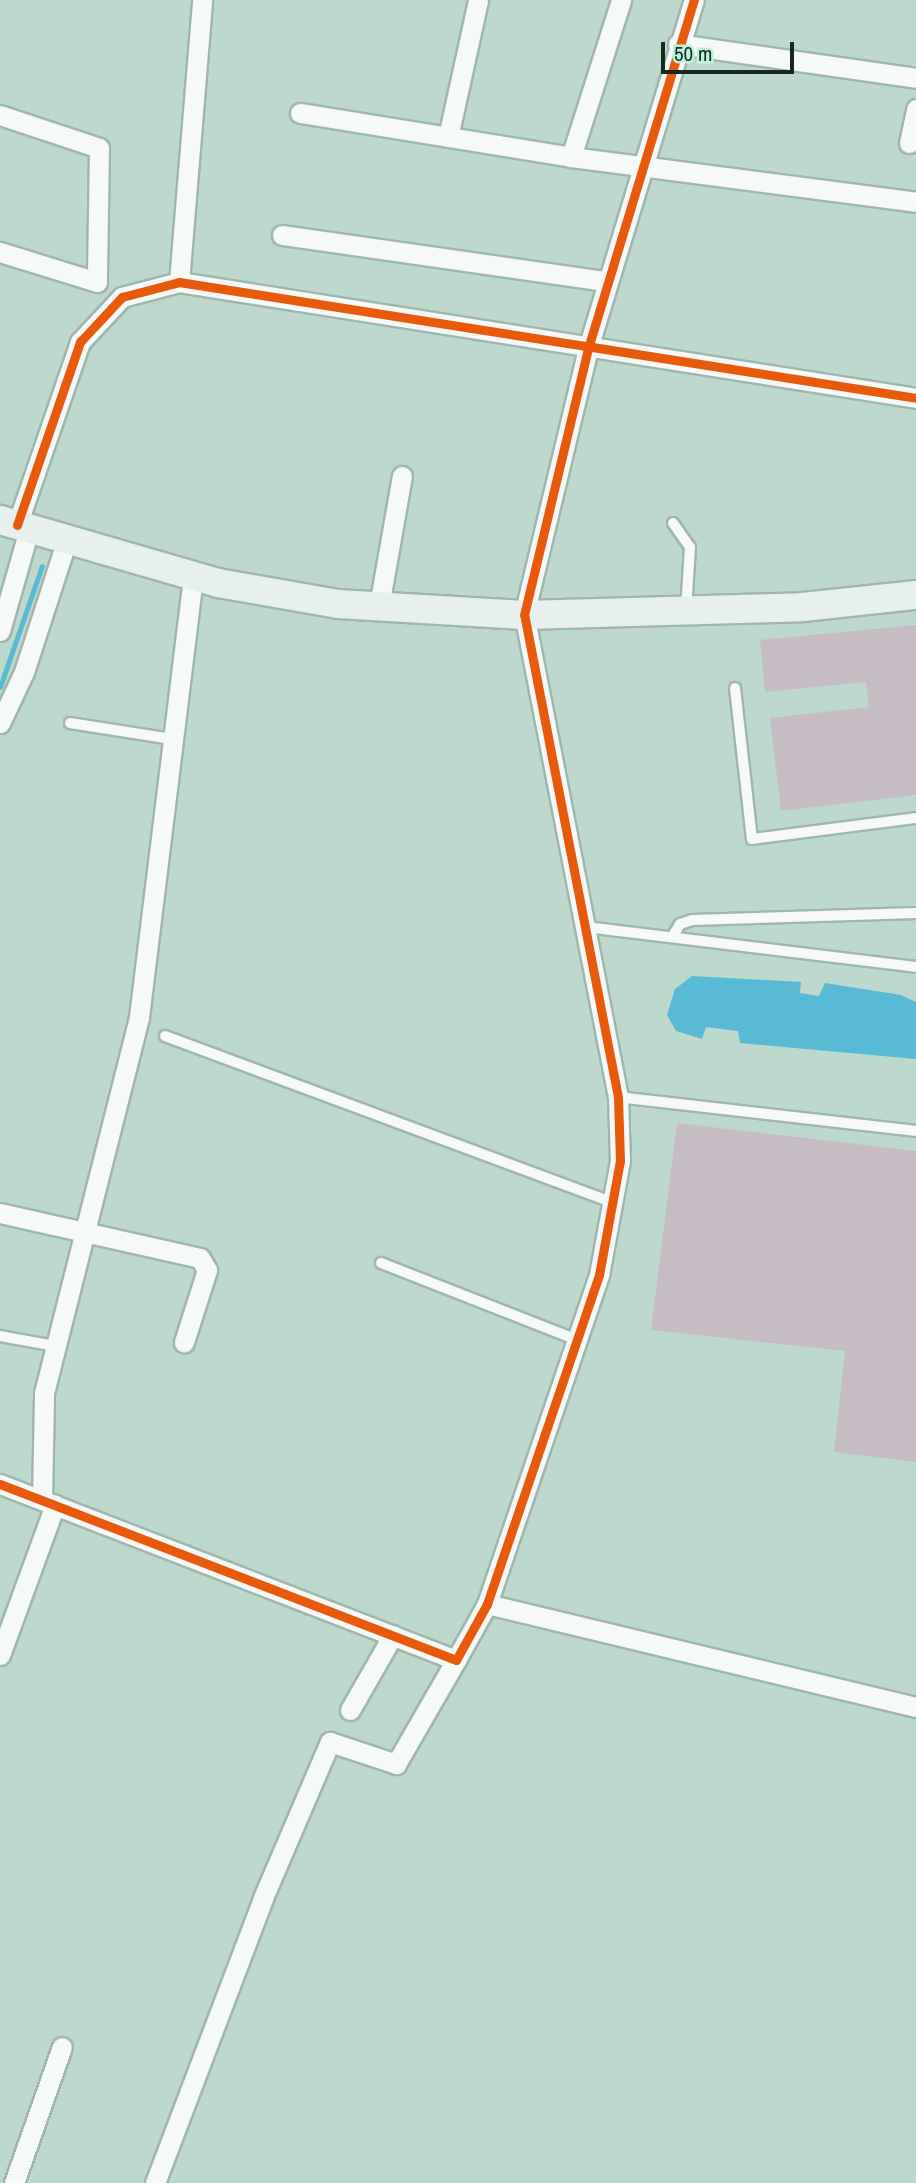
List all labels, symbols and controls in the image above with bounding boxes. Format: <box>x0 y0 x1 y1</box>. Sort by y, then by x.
scale bar <box>664 28 797 72</box>
text: 50 m <box>674 39 712 68</box>

